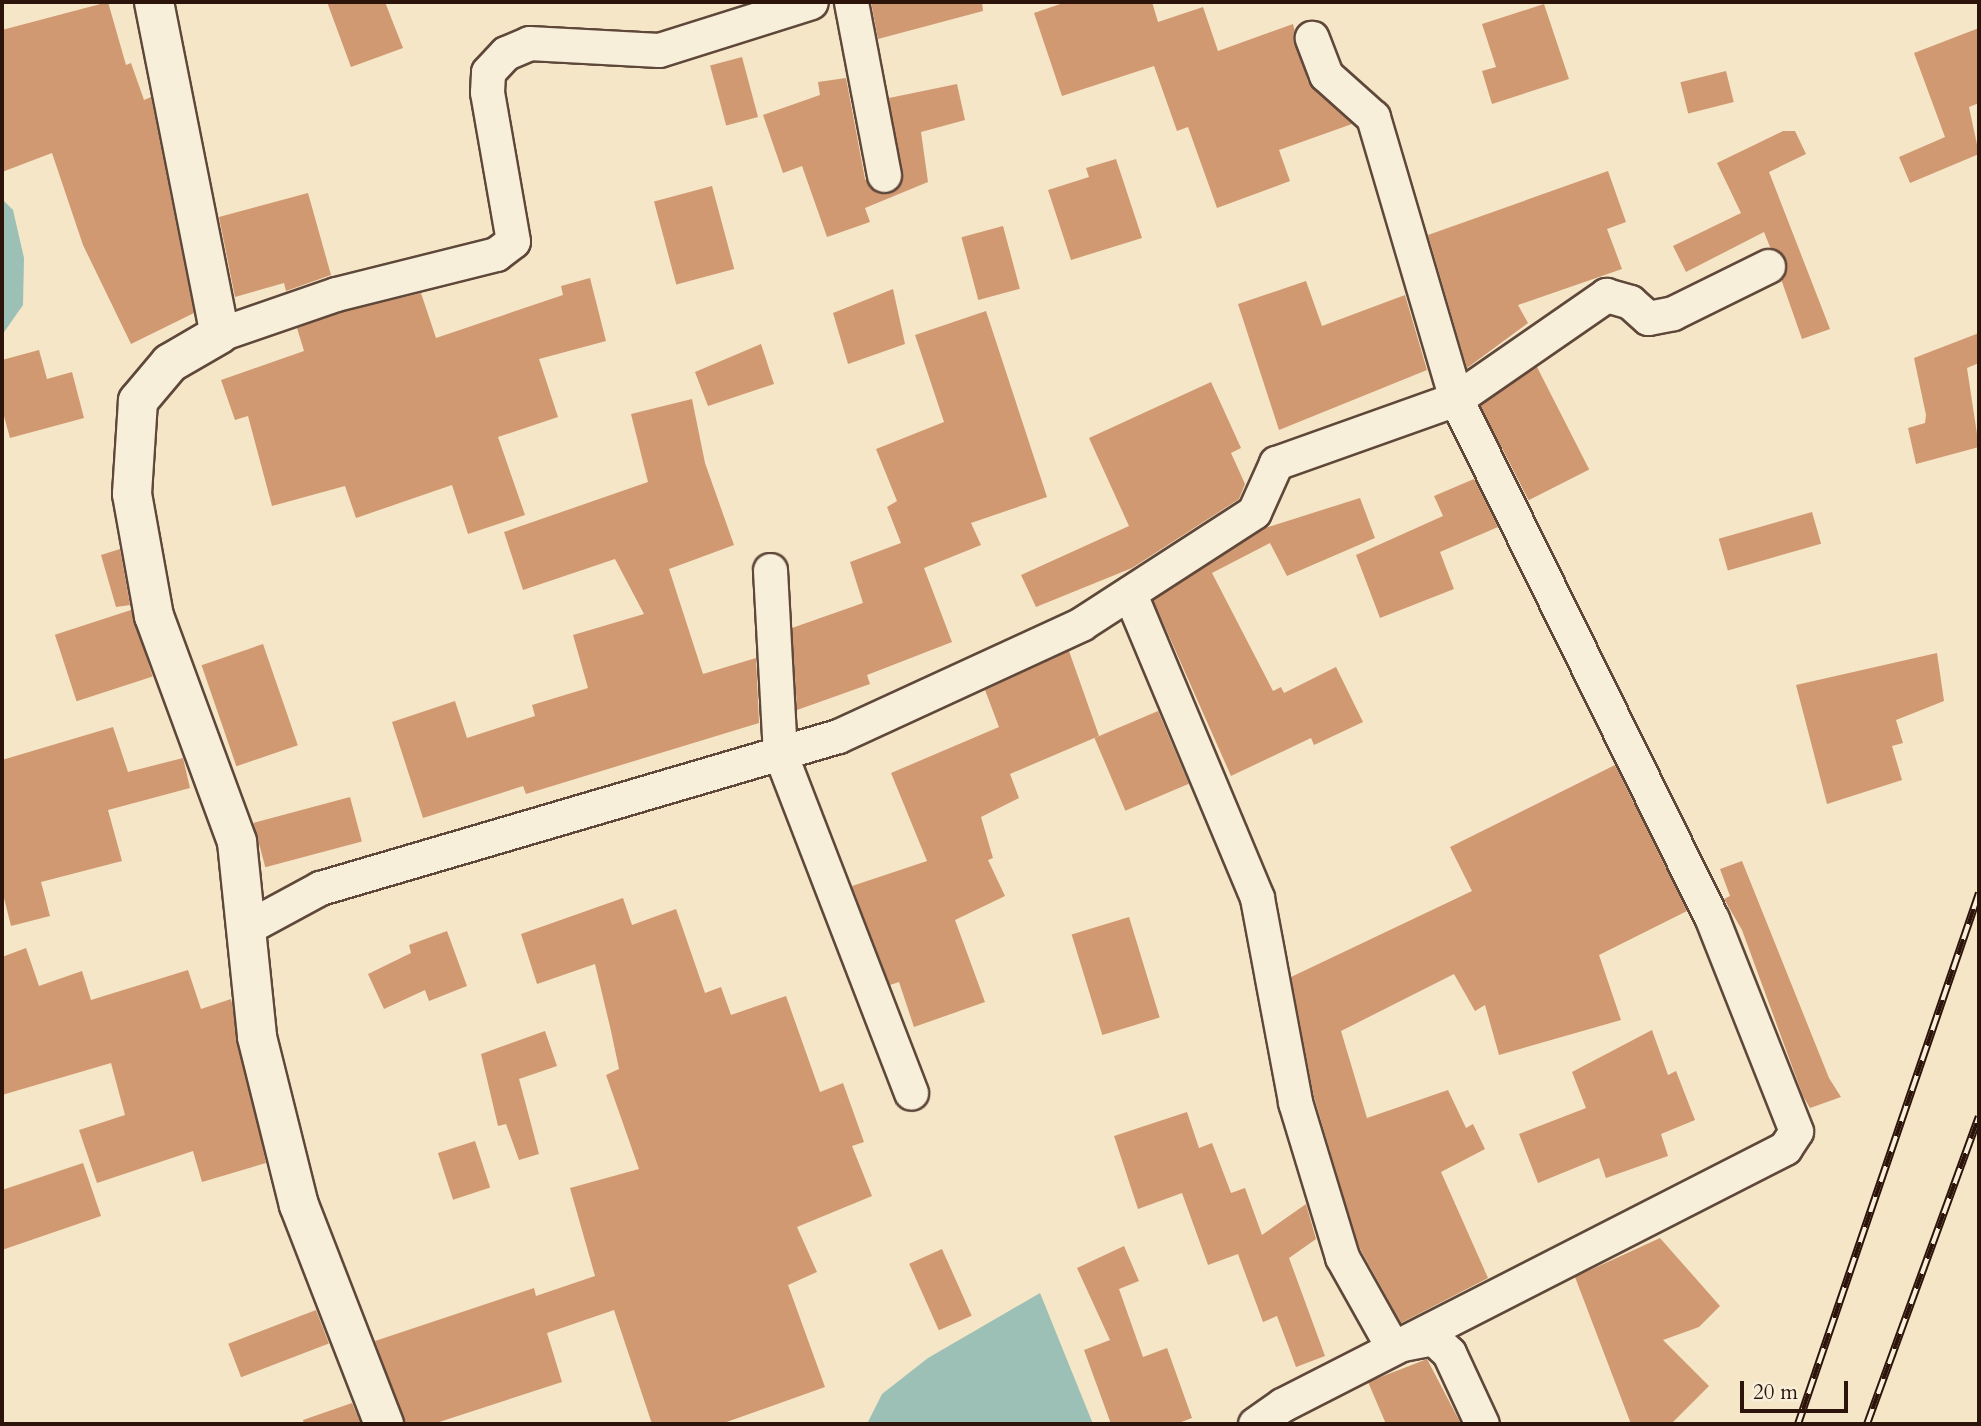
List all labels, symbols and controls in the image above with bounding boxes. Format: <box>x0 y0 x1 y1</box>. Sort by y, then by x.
scale bar <box>1743 1366 1852 1410</box>
text: 20 m <box>1753 1378 1798 1407</box>

